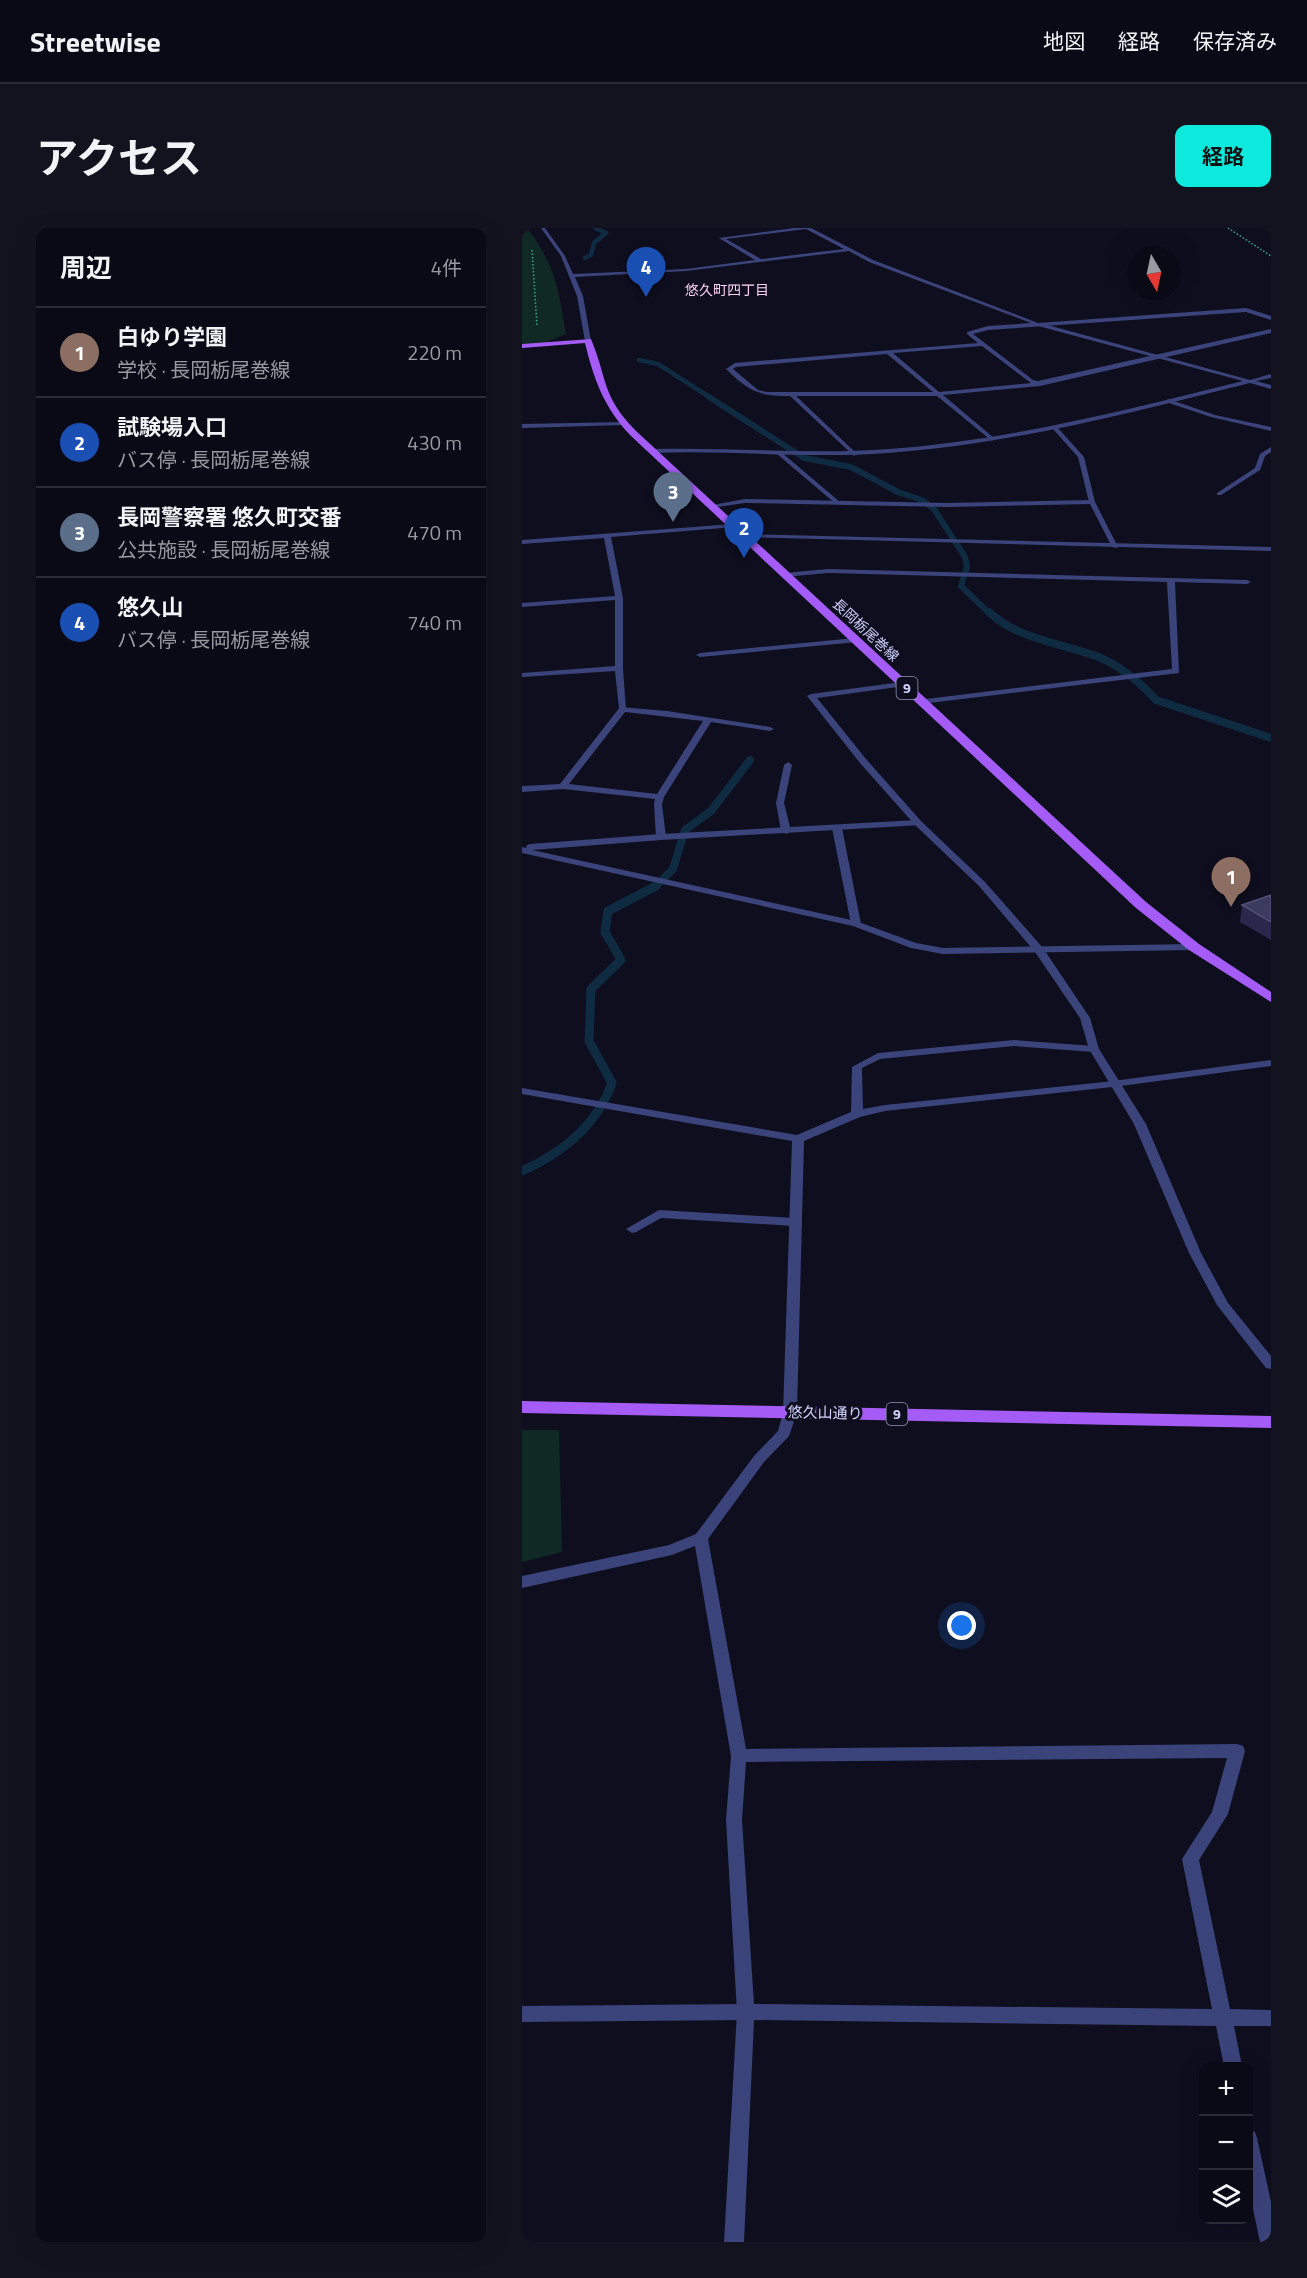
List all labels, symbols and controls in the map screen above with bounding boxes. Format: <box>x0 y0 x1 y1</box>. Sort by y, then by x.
text: Streetwise <box>30 20 161 63</box>
text: 地図 <box>1043 25 1085 57</box>
text: 経路 <box>1118 25 1160 57</box>
text: 保存済み <box>1193 25 1277 57</box>
text: アクセス <box>36 125 202 189</box>
button: 経路 <box>1175 125 1271 187</box>
north arrow <box>1127 246 1181 300</box>
text: 周辺 <box>60 248 112 287</box>
pin: 4 <box>626 248 666 297</box>
text: 4件 <box>431 252 462 283</box>
district label: 悠久町四丁目 <box>685 279 769 300</box>
text: 白ゆり学園 <box>117 320 227 354</box>
text: 1 <box>74 337 85 368</box>
text: 220 m <box>407 337 462 368</box>
text: 学校 · 長岡栃尾巻線 <box>117 354 290 385</box>
text: 試験場入口 <box>117 410 227 444</box>
text: 2 <box>74 427 85 458</box>
text: 430 m <box>407 427 462 458</box>
text: バス停 · 長岡栃尾巻線 <box>117 444 310 475</box>
pin: 3 <box>654 472 692 522</box>
text: 長岡警察署 悠久町交番 <box>117 500 342 534</box>
pin: 2 <box>724 508 764 558</box>
text: 3 <box>74 517 85 548</box>
text: 470 m <box>407 517 462 548</box>
text: 公共施設 · 長岡栃尾巻線 <box>117 534 330 565</box>
text: 悠久山 <box>117 590 183 624</box>
street label: 長岡栃尾巻線 <box>828 593 904 666</box>
text: 4 <box>74 607 85 638</box>
text: 740 m <box>407 607 462 638</box>
text: バス停 · 長岡栃尾巻線 <box>117 624 310 655</box>
road number: 9 <box>896 677 918 699</box>
pin: 1 <box>1212 858 1250 907</box>
street label: 悠久山通り <box>787 1400 863 1425</box>
road number: 9 <box>886 1403 908 1425</box>
your location <box>947 1611 976 1640</box>
map controls <box>1199 2062 1253 2224</box>
button: + <box>1199 2062 1253 2116</box>
button: − <box>1199 2116 1253 2170</box>
button: layers <box>1199 2170 1253 2224</box>

